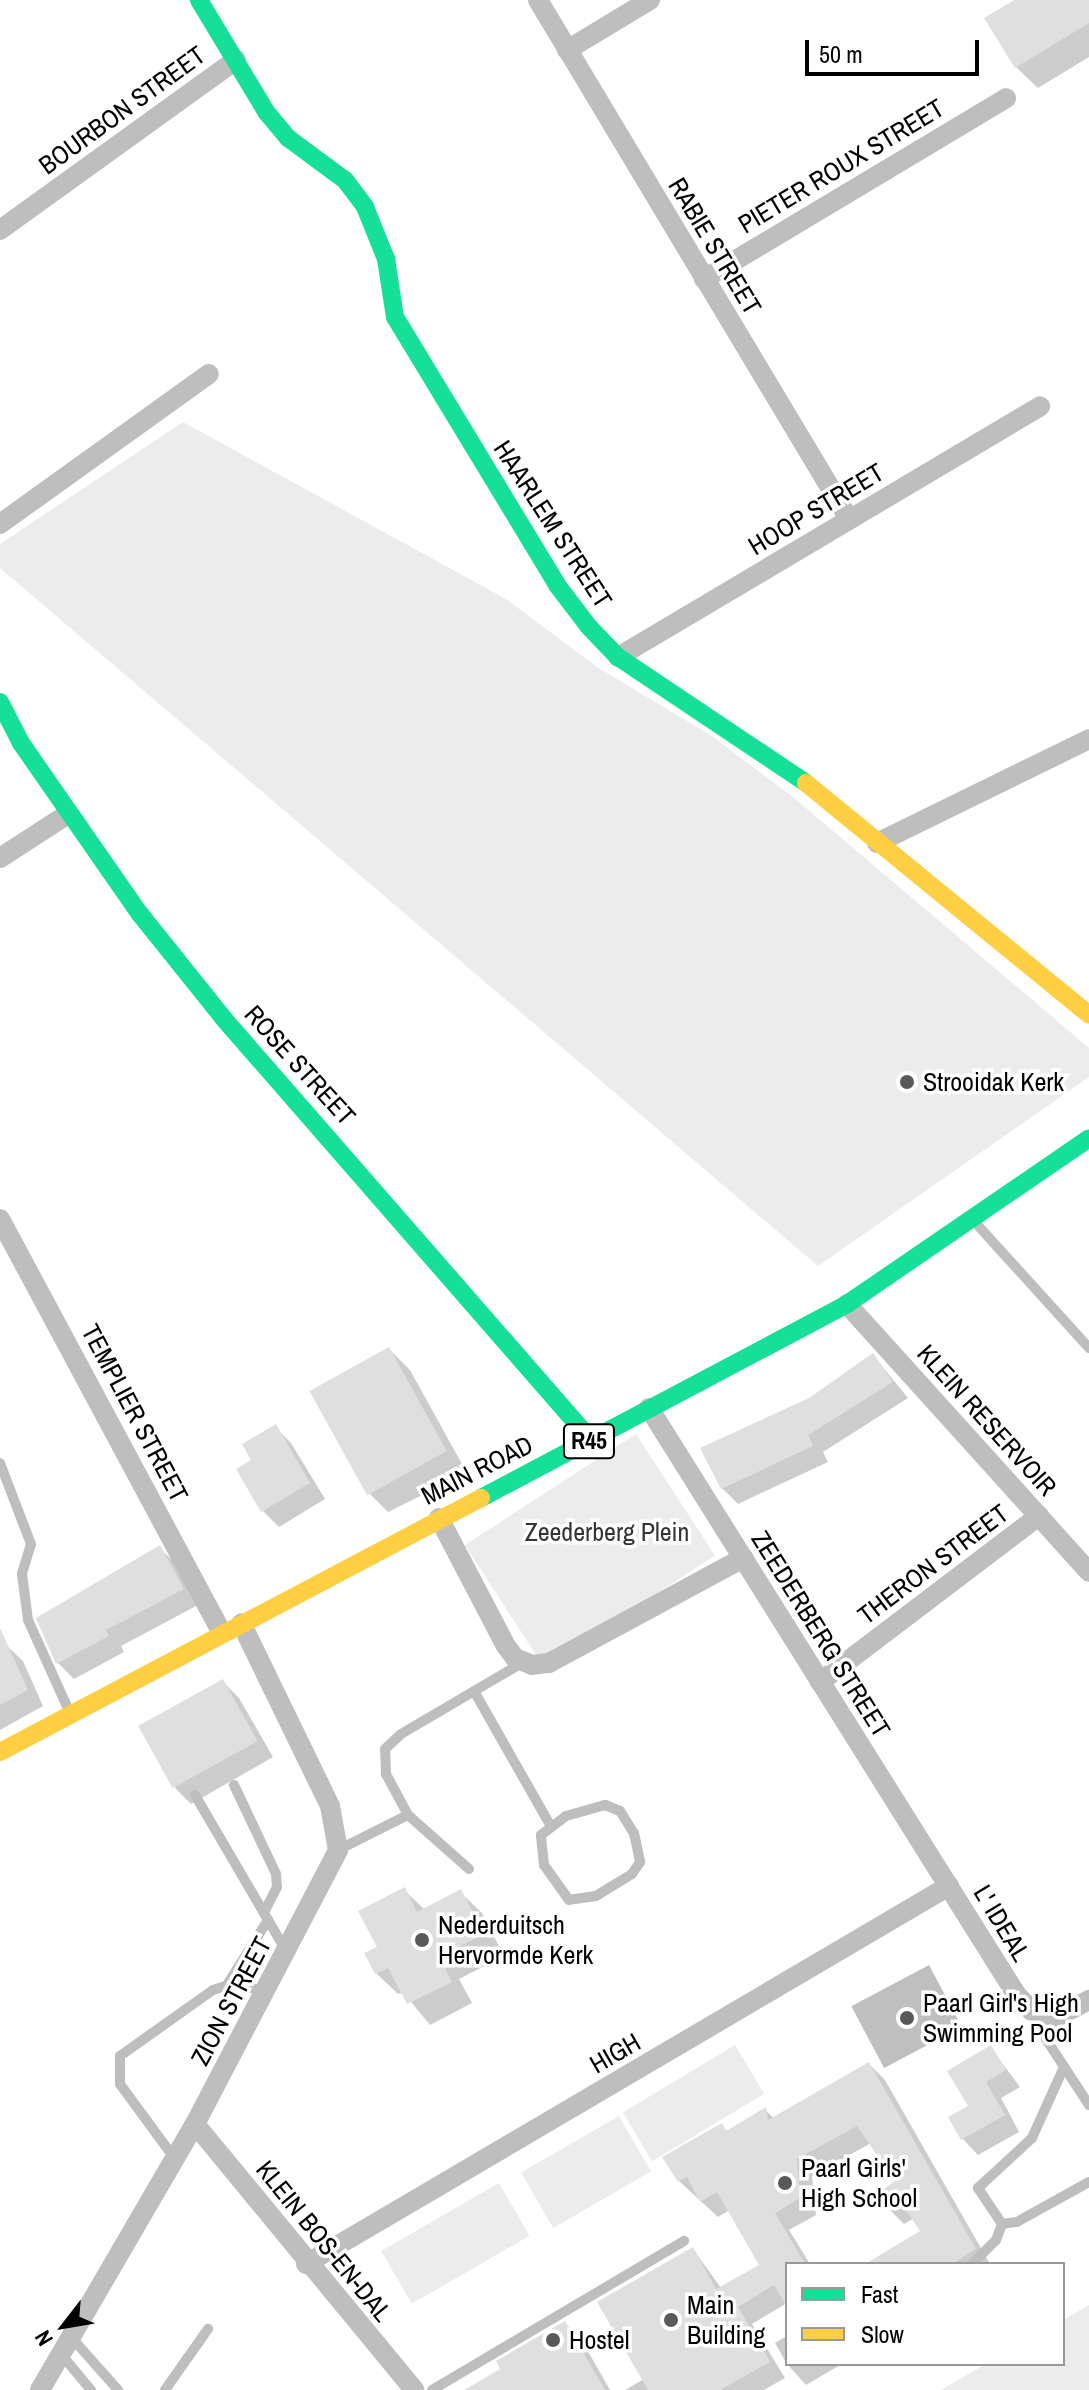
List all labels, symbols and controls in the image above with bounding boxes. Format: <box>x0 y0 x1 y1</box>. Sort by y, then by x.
scale bar <box>809 24 983 74</box>
text: 50 m <box>819 38 863 70</box>
street label: BOURBON STREET <box>33 39 211 181</box>
street label: PIETER ROUX STREET <box>732 92 950 240</box>
street label: RABIE STREET <box>662 172 768 320</box>
street label: HAARLEM STREET <box>487 435 619 613</box>
street label: HOOP STREET <box>742 456 890 562</box>
street label: ROSE STREET <box>238 999 362 1131</box>
place label: Strooidak Kerk <box>923 1066 1064 1098</box>
marker: Strooidak Kerk <box>898 1073 916 1091</box>
street label: TEMPLIER STREET <box>75 1319 195 1507</box>
street label: KLEIN RESERVOIR <box>911 1338 1063 1502</box>
road number: R45 <box>561 1421 617 1461</box>
street label: MAIN ROAD <box>416 1429 538 1511</box>
street label: THERON STREET <box>852 1497 1014 1631</box>
park label: Zeederberg Plein <box>525 1516 689 1548</box>
street label: ZEEDERBERG STREET <box>745 1525 897 1743</box>
street label: L' IDEAL <box>967 1879 1037 1967</box>
place label: Nederduitsch Hervormde Kerk <box>438 1909 593 1970</box>
street label: ZION STREET <box>184 1931 278 2071</box>
marker: Nederduitsch Hervormde Kerk <box>413 1931 431 1949</box>
place label: Paarl Girl's High Swimming Pool <box>923 1987 1079 2048</box>
marker: Paarl Girl's High Swimming Pool <box>898 2009 916 2027</box>
street label: HIGH <box>584 2026 646 2080</box>
place label: Paarl Girls' High School <box>801 2152 917 2214</box>
street label: KLEIN BOS-EN-DAL <box>250 2154 398 2328</box>
marker: Paarl Girls' High School <box>776 2174 794 2192</box>
legend <box>785 2262 1065 2366</box>
text: Fast <box>861 2278 898 2310</box>
north arrow <box>24 2286 104 2366</box>
place label: Main Building <box>687 2289 765 2350</box>
marker: Main Building <box>662 2311 680 2329</box>
text: Slow <box>861 2318 904 2350</box>
place label: Hostel <box>569 2324 629 2356</box>
text: N <box>27 2325 60 2352</box>
marker: Hostel <box>544 2331 562 2349</box>

